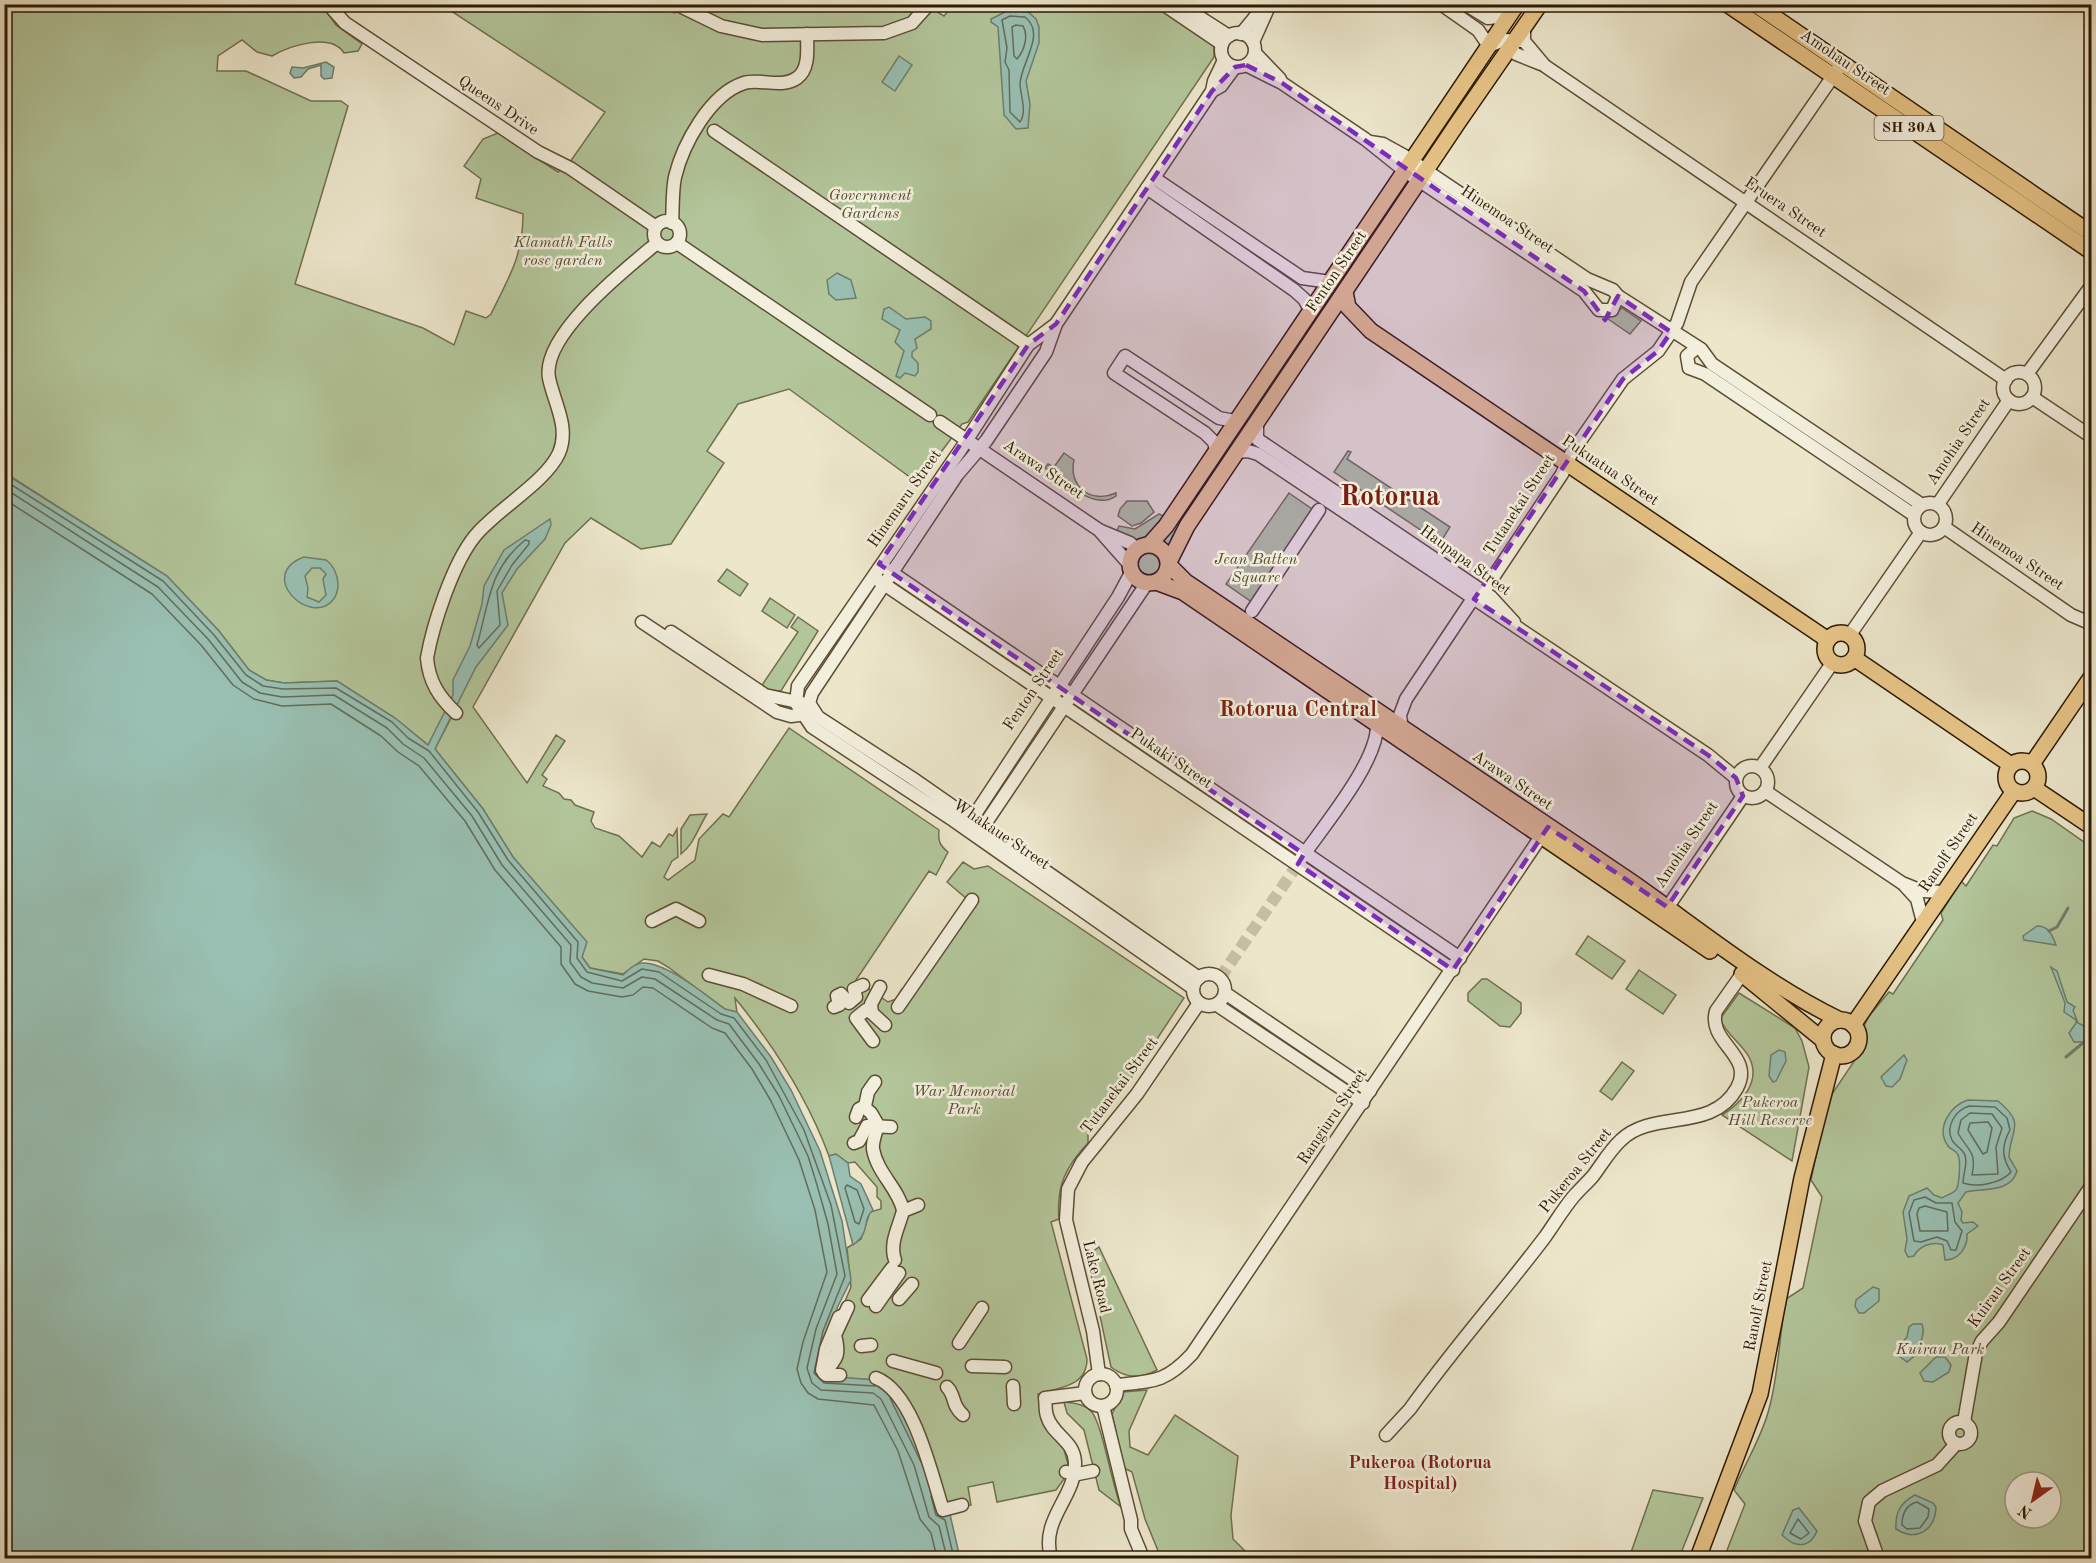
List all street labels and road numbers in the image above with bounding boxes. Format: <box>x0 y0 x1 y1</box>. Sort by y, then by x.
street label: Amohau Street <box>1797 27 1893 99</box>
street label: Queens Drive <box>455 73 541 139</box>
road number: SH 30A <box>1874 116 1944 140</box>
street label: Eruera Street <box>1741 175 1829 241</box>
street label: Hinemoa Street <box>1458 183 1557 257</box>
street label: Fenton Street <box>1304 228 1370 316</box>
street label: Amohia Street <box>1924 395 1994 488</box>
street label: Pukuatua Street <box>1559 433 1662 509</box>
street label: Arawa Street <box>1000 437 1086 503</box>
street label: Hinemaru Street <box>865 447 945 551</box>
street label: Tutanekai Street <box>1481 451 1559 558</box>
street label: Hinemoa Street <box>1968 520 2067 594</box>
street label: Haupapa Street <box>1416 523 1514 600</box>
street label: Fenton Street <box>1001 646 1067 734</box>
street label: Pukaki Street <box>1127 726 1215 792</box>
street label: Arawa Street <box>1469 748 1555 814</box>
street label: Whakaue Street <box>950 797 1053 873</box>
street label: Amohia Street <box>1652 798 1722 891</box>
street label: Ranolf Street <box>1917 810 1982 896</box>
street label: Tutanekai Street <box>1078 1034 1162 1137</box>
street label: Rangiuru Street <box>1295 1066 1371 1168</box>
street label: Pukeroa Street <box>1537 1125 1615 1217</box>
street label: Lake Road <box>1079 1239 1113 1315</box>
street label: Kuirau Street <box>1966 1245 2035 1331</box>
street label: Ranolf Street <box>1742 1259 1776 1353</box>

